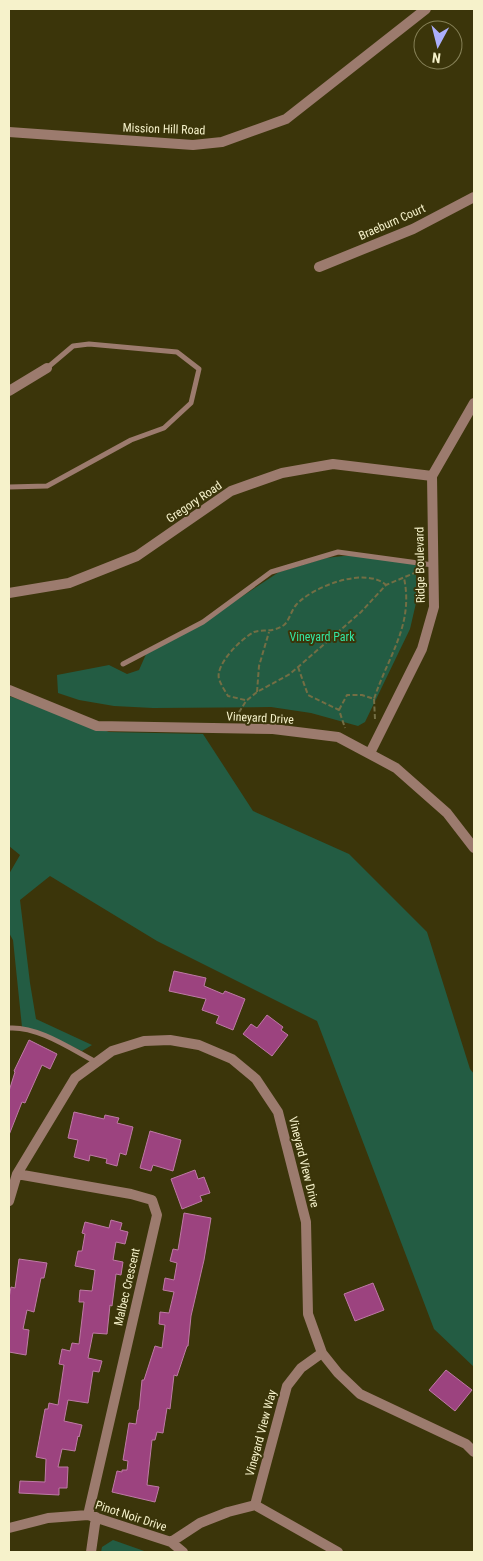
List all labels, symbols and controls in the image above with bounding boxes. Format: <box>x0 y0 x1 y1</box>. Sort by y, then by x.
north arrow <box>413 20 463 70</box>
text: N <box>431 49 442 66</box>
street label: Mission Hill Road <box>122 121 206 137</box>
street label: Braeburn Court <box>357 201 428 243</box>
street label: Gregory Road <box>164 478 224 526</box>
street label: Ridge Boulevard <box>412 527 428 603</box>
park label: Vineyard Park <box>289 630 355 644</box>
street label: Vineyard Drive <box>226 709 295 727</box>
street label: Vineyard View Drive <box>286 1115 322 1209</box>
street label: Malbec Crescent <box>111 1246 143 1327</box>
street label: Vineyard View Way <box>243 1388 279 1478</box>
street label: Pinot Noir Drive <box>94 1498 169 1534</box>

